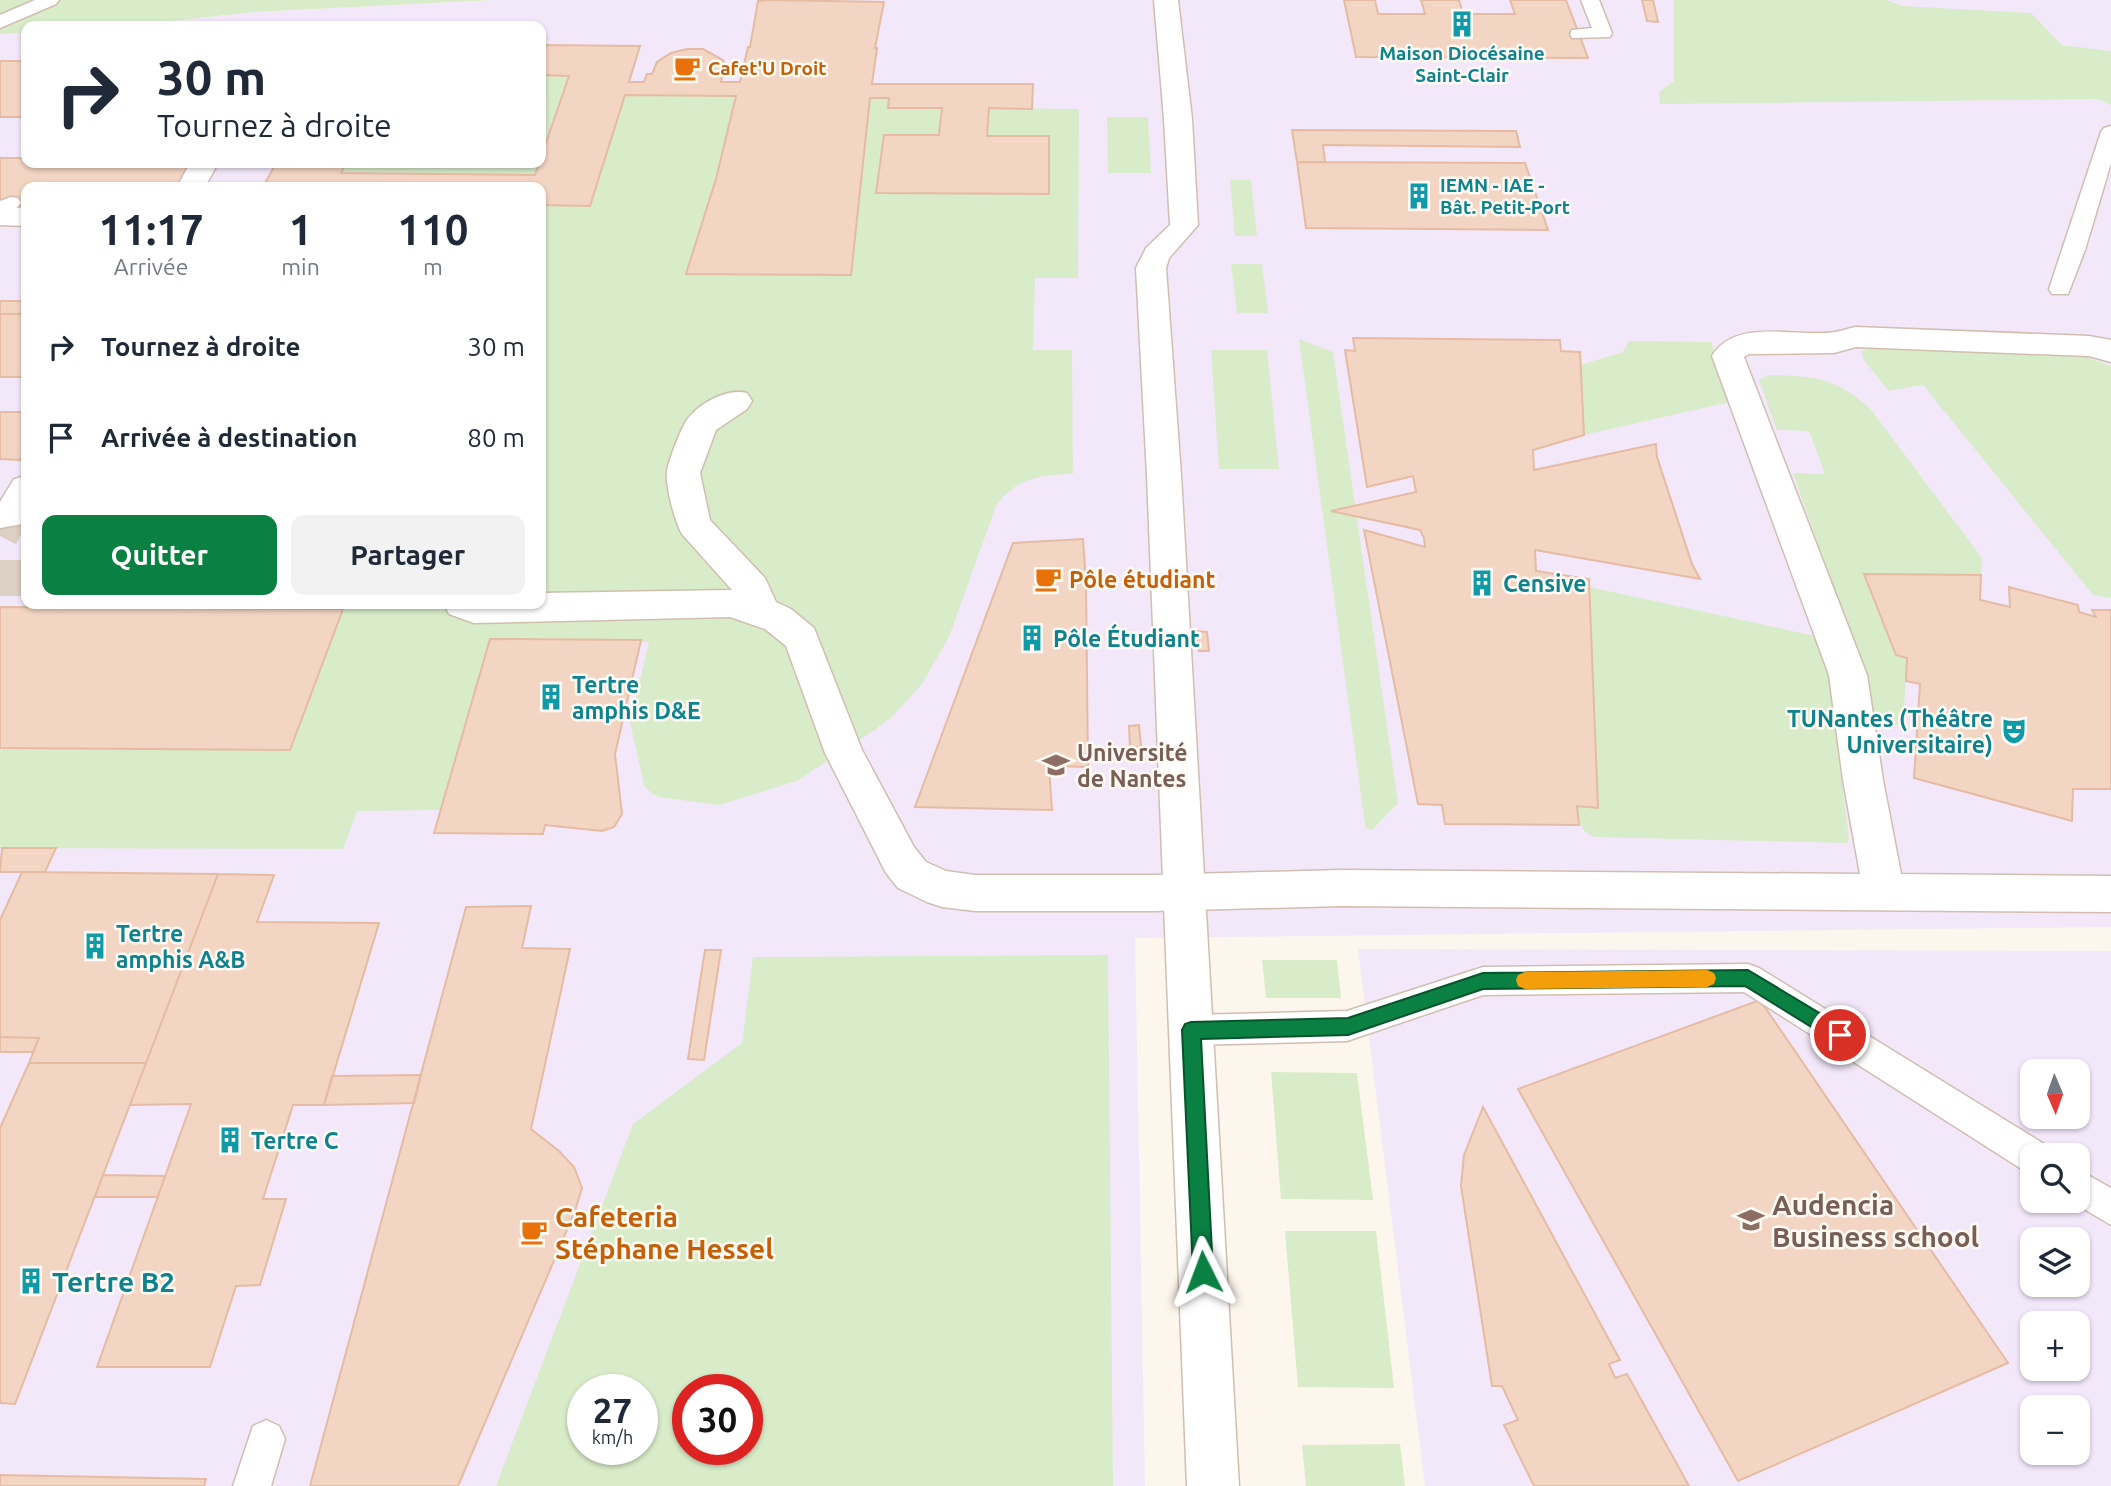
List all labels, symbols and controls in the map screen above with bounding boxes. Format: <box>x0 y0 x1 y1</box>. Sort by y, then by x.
building icon: Maison Diocésaine Saint-Clair <box>1447 9 1477 39</box>
place label: Maison Diocésaine Saint-Clair <box>1379 42 1545 86</box>
icon: right <box>42 49 133 140</box>
text: 30 m <box>157 49 266 104</box>
cafe icon: Cafet'U Droit <box>672 53 702 83</box>
place label: Cafet'U Droit <box>708 57 826 79</box>
text: Tournez à droite <box>157 107 392 143</box>
place label: IEMN - IAE - Bât. Petit-Port <box>1440 174 1570 218</box>
building icon: IEMN - IAE - Bât. Petit-Port <box>1404 181 1434 211</box>
text: 11:17 <box>99 206 204 253</box>
text: 1 <box>289 206 312 253</box>
text: 110 <box>397 206 468 253</box>
text: Arrivée <box>114 254 188 279</box>
text: min <box>281 254 320 279</box>
text: m <box>423 254 443 279</box>
icon: right <box>42 328 80 366</box>
text: Tournez à droite <box>101 332 300 361</box>
text: 30 m <box>467 332 525 361</box>
icon: arrive <box>42 419 80 457</box>
text: Arrivée à destination <box>101 423 357 452</box>
text: 80 m <box>467 423 525 452</box>
button: Quitter <box>42 515 277 595</box>
button: Partager <box>291 515 525 595</box>
cafe icon: Pôle étudiant <box>1033 564 1063 594</box>
place label: Pôle étudiant <box>1069 567 1215 592</box>
building icon: Censive <box>1467 568 1497 598</box>
place label: Censive <box>1503 571 1586 596</box>
building icon: Pôle Étudiant <box>1017 623 1047 653</box>
place label: Pôle Étudiant <box>1053 623 1200 651</box>
place label: Tertre amphis D&E <box>572 672 701 723</box>
building icon: Tertre amphis D&E <box>536 682 566 712</box>
place label: TUNantes (Théâtre Universitaire) <box>1787 706 1993 758</box>
theatre icon: TUNantes (Théâtre Universitaire) <box>1999 716 2029 746</box>
place label: Université de Nantes <box>1077 740 1188 791</box>
school or university icon: Université de Nantes <box>1041 750 1071 780</box>
place label: Tertre amphis A&B <box>116 921 246 972</box>
building icon: Tertre amphis A&B <box>80 931 110 961</box>
pin <box>1810 1005 1870 1065</box>
icon: arrive <box>1821 1016 1859 1054</box>
north arrow <box>2020 1059 2090 1129</box>
map controls <box>2020 1059 2090 1465</box>
building icon: Tertre C <box>215 1125 245 1155</box>
place label: Tertre C <box>251 1128 339 1153</box>
button: search <box>2020 1143 2090 1213</box>
place label: Audencia Business school <box>1772 1189 1979 1252</box>
place label: Cafeteria Stéphane Hessel <box>555 1201 774 1264</box>
school or university icon: Audencia Business school <box>1736 1205 1766 1235</box>
cafe icon: Cafeteria Stéphane Hessel <box>519 1217 549 1247</box>
button: layers <box>2020 1227 2090 1297</box>
position arrow <box>1166 1235 1240 1309</box>
building icon: Tertre B2 <box>16 1266 46 1296</box>
place label: Tertre B2 <box>52 1266 175 1297</box>
button: + <box>2020 1311 2090 1381</box>
speed limit sign: 30 <box>672 1374 763 1465</box>
text: 27 <box>593 1390 632 1430</box>
button: − <box>2020 1395 2090 1465</box>
text: km/h <box>592 1427 633 1447</box>

